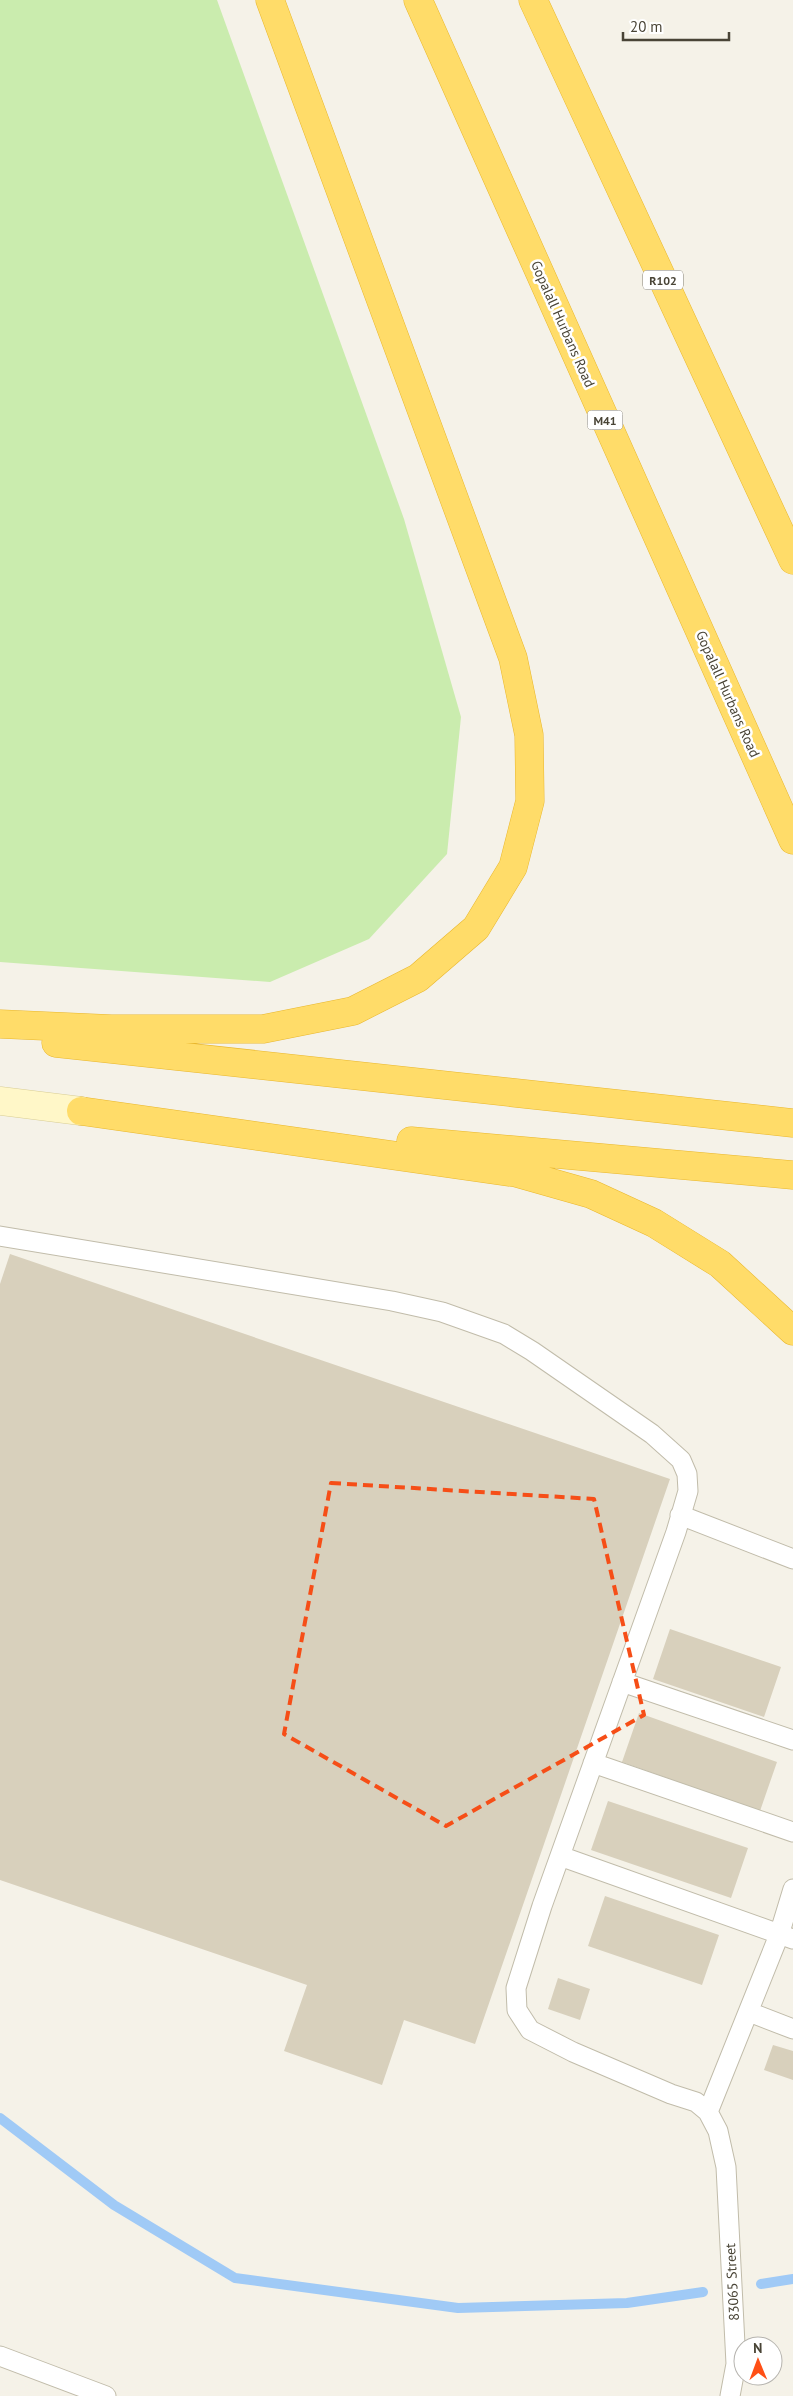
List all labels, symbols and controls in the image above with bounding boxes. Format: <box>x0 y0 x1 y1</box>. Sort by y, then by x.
scale bar <box>623 10 729 42</box>
text: 20 m <box>630 17 663 36</box>
street label: Gopalall Hurbans Road <box>527 258 599 390</box>
road number: R102 <box>643 270 683 290</box>
road number: M41 <box>588 410 622 430</box>
street label: Gopalall Hurbans Road <box>692 628 764 760</box>
street label: 83065 Street <box>721 2243 743 2321</box>
north arrow <box>733 2336 783 2386</box>
text: N <box>753 2339 763 2357</box>

